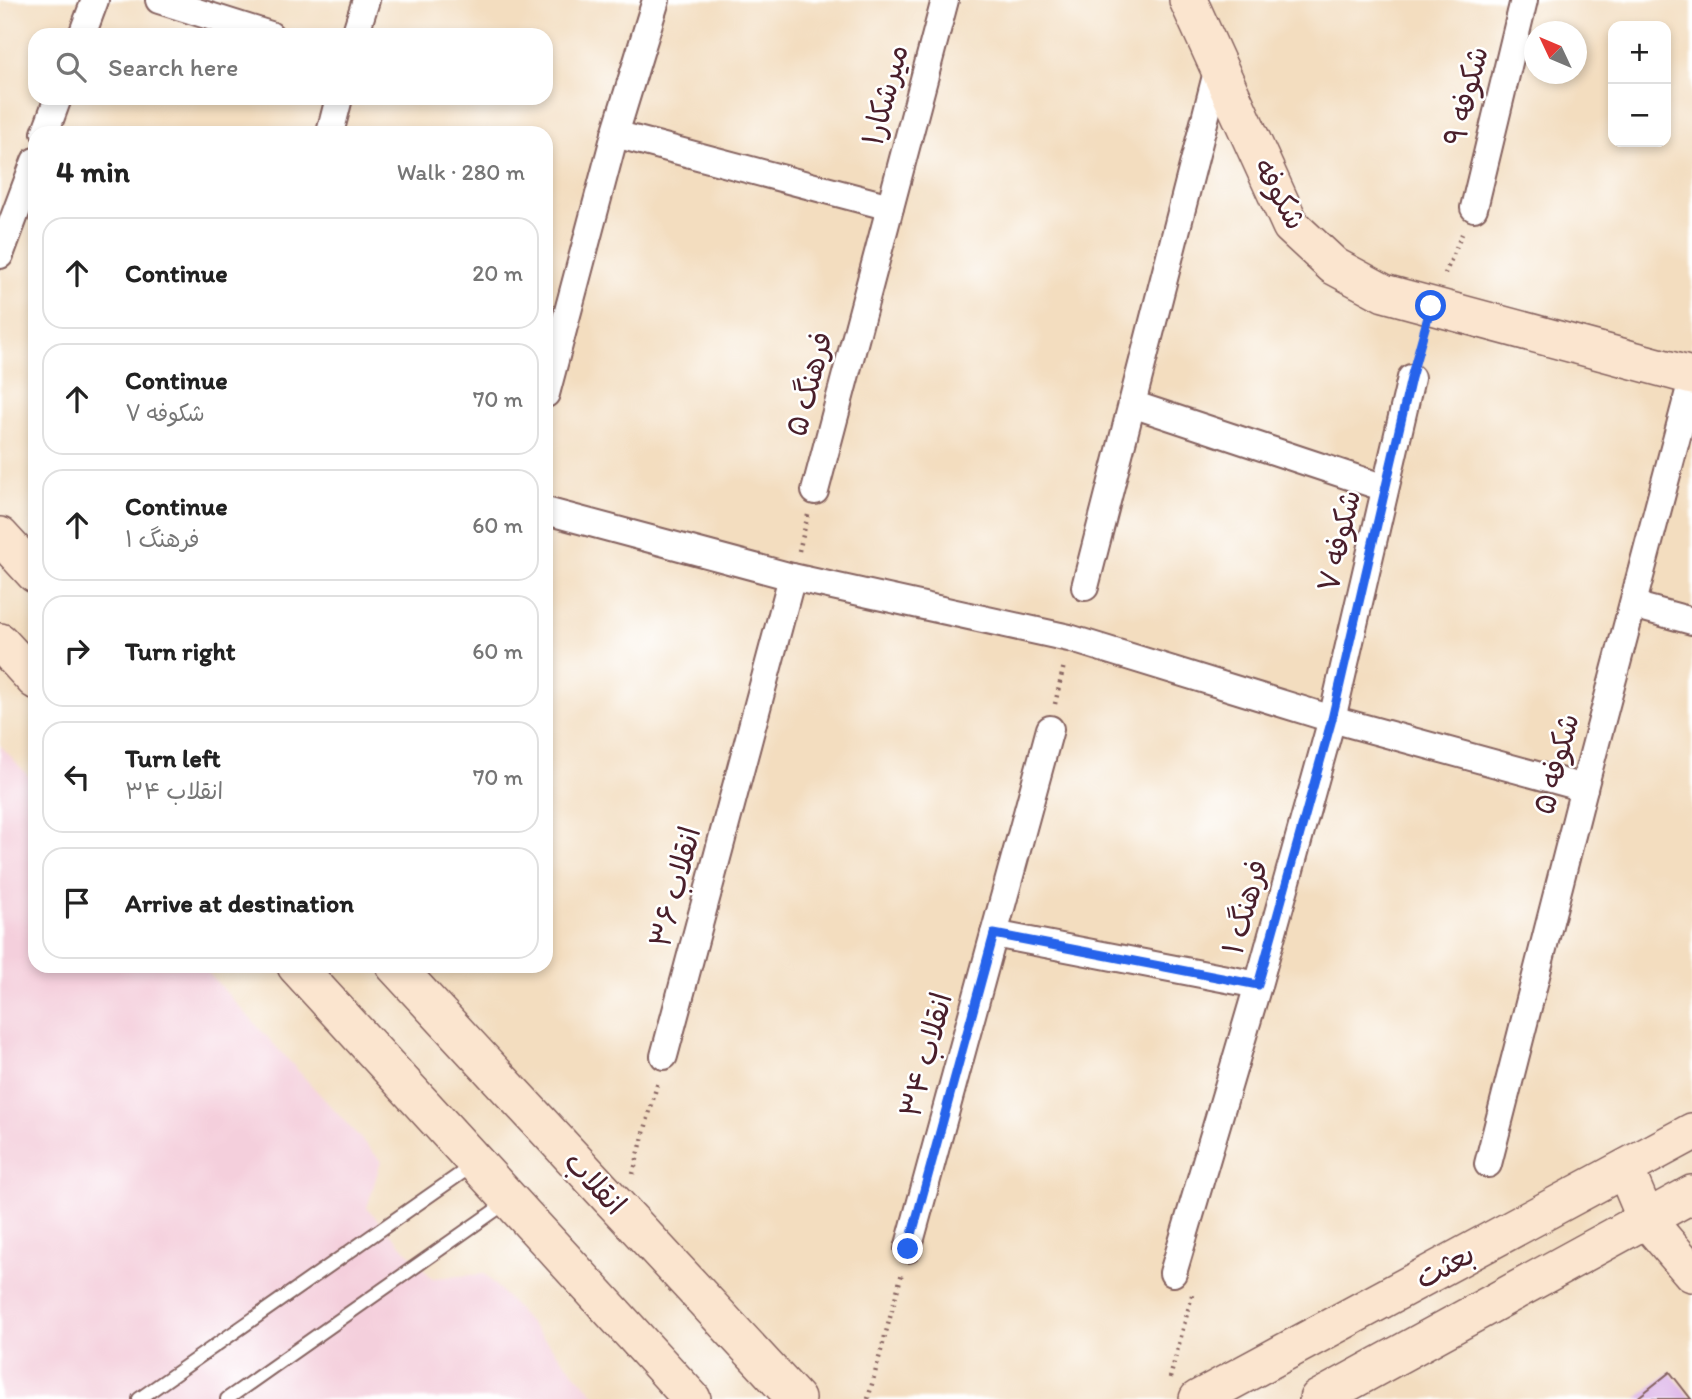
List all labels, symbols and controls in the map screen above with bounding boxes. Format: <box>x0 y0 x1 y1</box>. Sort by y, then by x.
north arrow <box>1524 21 1587 84</box>
map controls <box>1608 21 1671 147</box>
button: + <box>1608 21 1671 84</box>
search box <box>28 28 553 105</box>
street label: میرشکار۱ <box>853 40 916 150</box>
street label: شکوفه ۹ <box>1435 42 1496 150</box>
icon: search <box>52 48 90 86</box>
text: Search here <box>108 51 238 83</box>
button: − <box>1608 84 1671 147</box>
street label: شکوفه <box>1246 152 1315 236</box>
text: 4 min <box>56 153 130 190</box>
text: Walk · 280 m <box>397 158 525 186</box>
icon: ahead <box>58 254 96 292</box>
text: Continue <box>125 257 228 289</box>
text: 20 m <box>472 259 523 287</box>
route start <box>1415 290 1446 321</box>
street label: فرهنگ ۵ <box>777 327 840 440</box>
text: Continue <box>125 364 228 396</box>
icon: ahead <box>58 380 96 418</box>
text: 70 m <box>473 385 523 413</box>
text: شکوفه ۷ <box>125 399 205 427</box>
street label: شکوفه ۷ <box>1309 486 1368 596</box>
text: Continue <box>125 490 228 522</box>
icon: ahead <box>58 506 96 544</box>
text: 60 m <box>472 511 523 539</box>
text: فرهنگ ۱ <box>125 525 200 553</box>
icon: right <box>58 632 96 670</box>
text: Turn right <box>125 635 236 667</box>
text: 60 m <box>472 637 523 665</box>
street label: شکوفه ۵ <box>1524 709 1587 819</box>
text: Turn left <box>125 742 221 774</box>
icon: left <box>58 758 96 796</box>
text: 70 m <box>473 763 523 791</box>
text: انقلاب ۳۴ <box>125 777 223 805</box>
street label: انقلاب ۳۶ <box>641 822 708 951</box>
street label: فرهنگ ۱ <box>1213 855 1276 959</box>
icon: arrive <box>58 884 96 922</box>
text: Arrive at destination <box>125 887 354 919</box>
street label: انقلاب ۳۴ <box>891 988 960 1121</box>
street label: انقلاب <box>557 1143 634 1222</box>
route end <box>892 1233 923 1264</box>
street label: بعثت <box>1409 1235 1481 1296</box>

